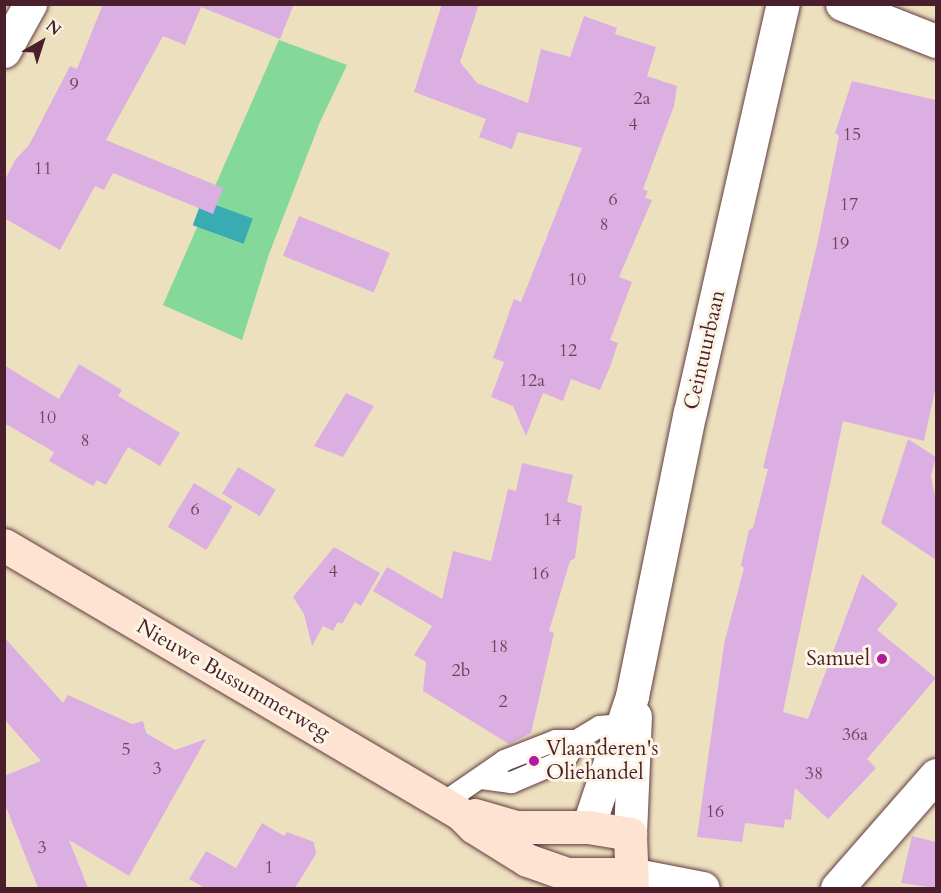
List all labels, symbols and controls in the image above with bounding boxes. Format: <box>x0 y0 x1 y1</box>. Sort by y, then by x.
north arrow <box>12 12 72 72</box>
text: N <box>41 15 66 41</box>
house number: 9 <box>69 74 79 96</box>
house number: 2a <box>634 88 650 110</box>
house number: 4 <box>628 114 638 136</box>
house number: 15 <box>843 124 861 146</box>
house number: 11 <box>34 158 52 180</box>
house number: 6 <box>608 189 618 211</box>
house number: 17 <box>840 194 858 216</box>
house number: 8 <box>599 214 609 236</box>
house number: 19 <box>831 233 849 255</box>
house number: 10 <box>568 269 586 291</box>
street label: Ceintuurbaan <box>679 288 731 412</box>
house number: 12 <box>559 340 577 362</box>
house number: 12a <box>519 370 545 392</box>
house number: 10 <box>38 407 56 429</box>
house number: 8 <box>80 430 90 452</box>
house number: 6 <box>190 499 200 521</box>
house number: 14 <box>543 509 561 531</box>
house number: 4 <box>328 561 338 583</box>
house number: 16 <box>531 563 549 585</box>
street label: Nieuwe Bussummerweg <box>132 614 334 746</box>
house number: 18 <box>490 636 508 658</box>
place label: Samuel <box>806 646 870 672</box>
marker: Samuel <box>875 652 889 666</box>
house number: 2b <box>452 660 470 682</box>
house number: 2 <box>498 691 508 713</box>
house number: 36a <box>842 724 868 746</box>
place label: Vlaanderen's Oliehandel <box>546 736 658 786</box>
house number: 5 <box>121 739 131 761</box>
marker: Vlaanderen's Oliehandel <box>527 754 541 768</box>
house number: 3 <box>152 758 162 780</box>
house number: 38 <box>805 763 823 785</box>
house number: 16 <box>706 801 724 823</box>
house number: 3 <box>37 837 47 859</box>
house number: 1 <box>264 857 274 879</box>

